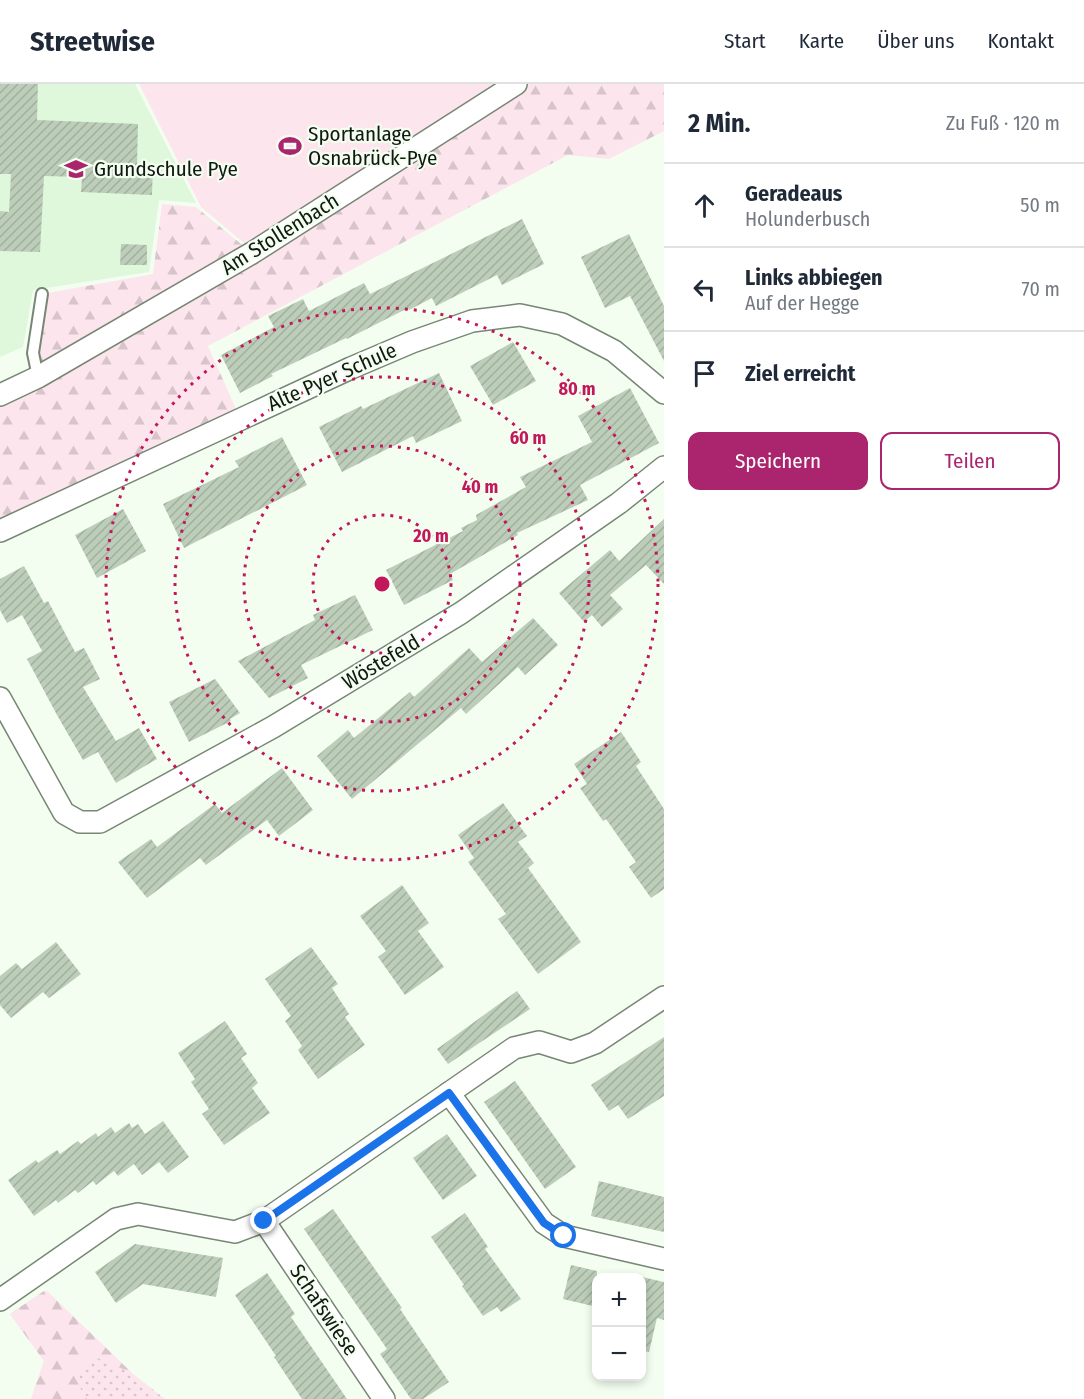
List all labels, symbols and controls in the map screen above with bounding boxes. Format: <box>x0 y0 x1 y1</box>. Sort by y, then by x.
text: Streetwise <box>30 25 155 58</box>
text: Start <box>724 28 766 54</box>
text: Karte <box>799 28 844 54</box>
text: Über uns <box>877 28 954 54</box>
text: Kontakt <box>987 28 1054 54</box>
text: 2 Min. <box>688 108 750 139</box>
text: Zu Fuß · 120 m <box>946 111 1060 135</box>
place label: Sportanlage Osnabrück-Pye <box>308 121 437 171</box>
sports icon: Sportanlage Osnabrück-Pye <box>277 133 303 159</box>
school or university icon: Grundschule Pye <box>63 156 89 182</box>
place label: Grundschule Pye <box>94 156 238 182</box>
text: Geradeaus <box>745 180 842 207</box>
street label: Am Stollenbach <box>216 187 344 281</box>
icon: ahead <box>688 189 721 222</box>
text: 50 m <box>1020 193 1060 217</box>
text: Holunderbusch <box>745 207 870 231</box>
text: Links abbiegen <box>745 264 883 291</box>
icon: left <box>688 273 721 306</box>
text: 70 m <box>1022 277 1060 301</box>
text: Auf der Hegge <box>745 291 859 315</box>
street label: Alte Pyer Schule <box>263 337 401 417</box>
icon: arrive <box>688 357 721 390</box>
text: Ziel erreicht <box>745 360 856 387</box>
text: 80 m <box>559 378 595 400</box>
text: 60 m <box>510 427 546 449</box>
button: Speichern <box>688 432 868 490</box>
button: Teilen <box>880 432 1060 490</box>
text: 40 m <box>462 476 498 498</box>
text: 20 m <box>412 525 449 547</box>
centre of rings <box>372 574 392 594</box>
street label: Wöstefeld <box>338 629 424 695</box>
route end <box>250 1207 276 1233</box>
route start <box>550 1222 576 1248</box>
street label: Schafswiese <box>284 1259 364 1361</box>
map controls <box>592 1273 646 1381</box>
button: + <box>592 1273 646 1327</box>
button: − <box>592 1327 646 1381</box>

